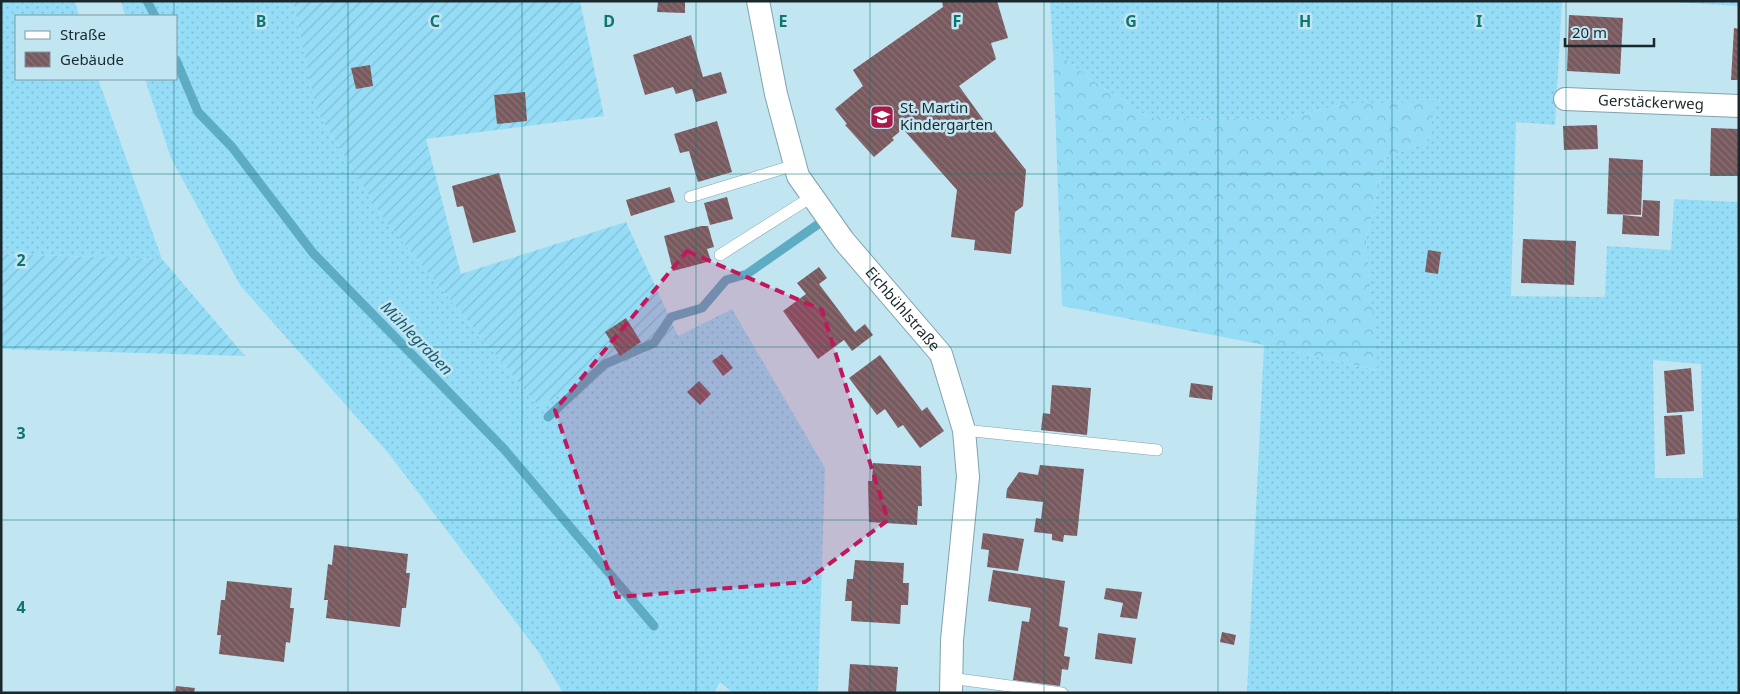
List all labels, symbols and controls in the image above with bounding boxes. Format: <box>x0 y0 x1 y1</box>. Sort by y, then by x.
text: B <box>256 10 266 32</box>
text: C <box>430 10 440 32</box>
text: D <box>603 10 615 32</box>
text: E <box>779 10 788 32</box>
text: F <box>953 10 961 32</box>
text: G <box>1125 10 1137 32</box>
text: H <box>1299 10 1311 32</box>
text: I <box>1476 10 1482 32</box>
legend <box>15 15 178 80</box>
scale bar <box>1565 15 1654 47</box>
text: 20 m <box>1572 22 1607 42</box>
text: Straße <box>60 24 106 44</box>
text: Gebäude <box>60 49 124 69</box>
street label: Gerstäckerweg <box>1598 89 1704 114</box>
place label: St. Martin Kindergarten <box>900 97 993 134</box>
school or university icon: St. Martin Kindergarten <box>869 104 895 130</box>
text: 2 <box>16 249 26 271</box>
street label: Eichbühlstraße <box>861 262 945 355</box>
water label: Mühlegraben <box>376 296 458 380</box>
text: 3 <box>16 422 26 444</box>
text: 4 <box>16 596 26 618</box>

